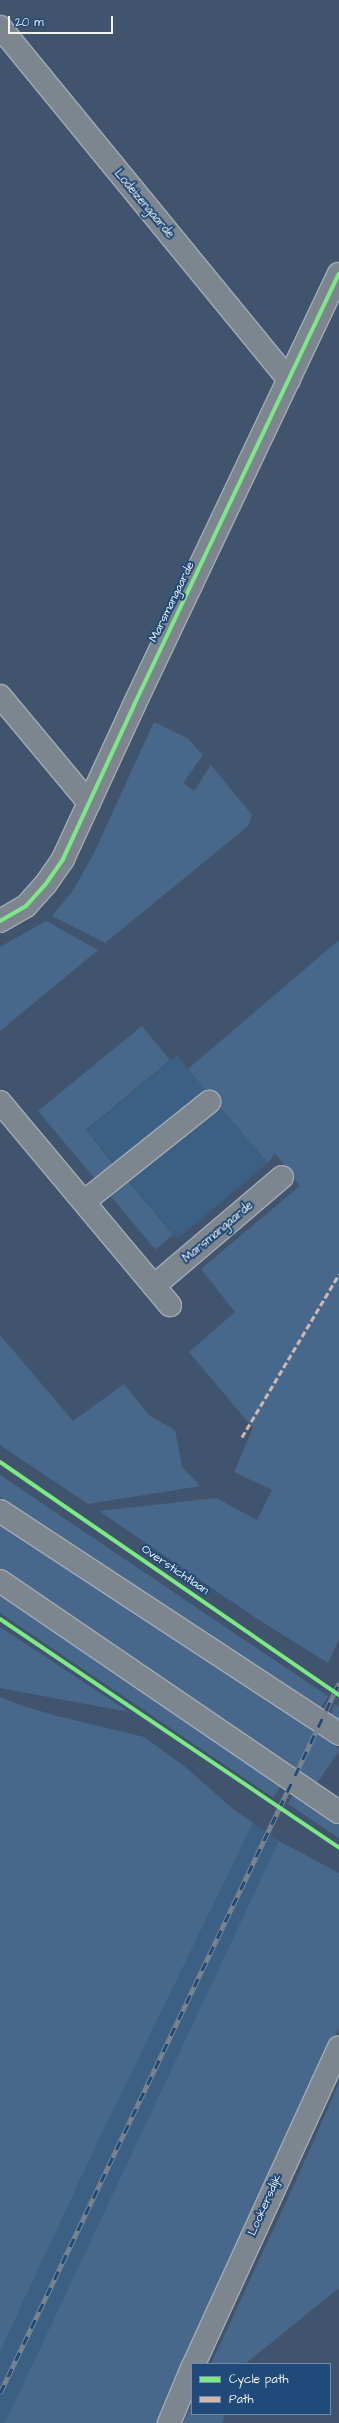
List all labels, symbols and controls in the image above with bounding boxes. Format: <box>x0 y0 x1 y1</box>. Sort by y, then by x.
scale bar <box>10 8 115 34</box>
text: 20 m <box>15 14 44 31</box>
street label: Lodeizengaarde <box>111 167 177 241</box>
street label: Marsmangaarde <box>146 559 198 645</box>
street label: Marsmangaarde <box>180 1198 256 1266</box>
street label: Overstichtlaan <box>138 1542 212 1598</box>
street label: Lookersdijk <box>245 2172 285 2238</box>
legend <box>191 2363 331 2415</box>
text: Cycle path <box>229 2371 288 2388</box>
text: Path <box>229 2391 254 2408</box>

